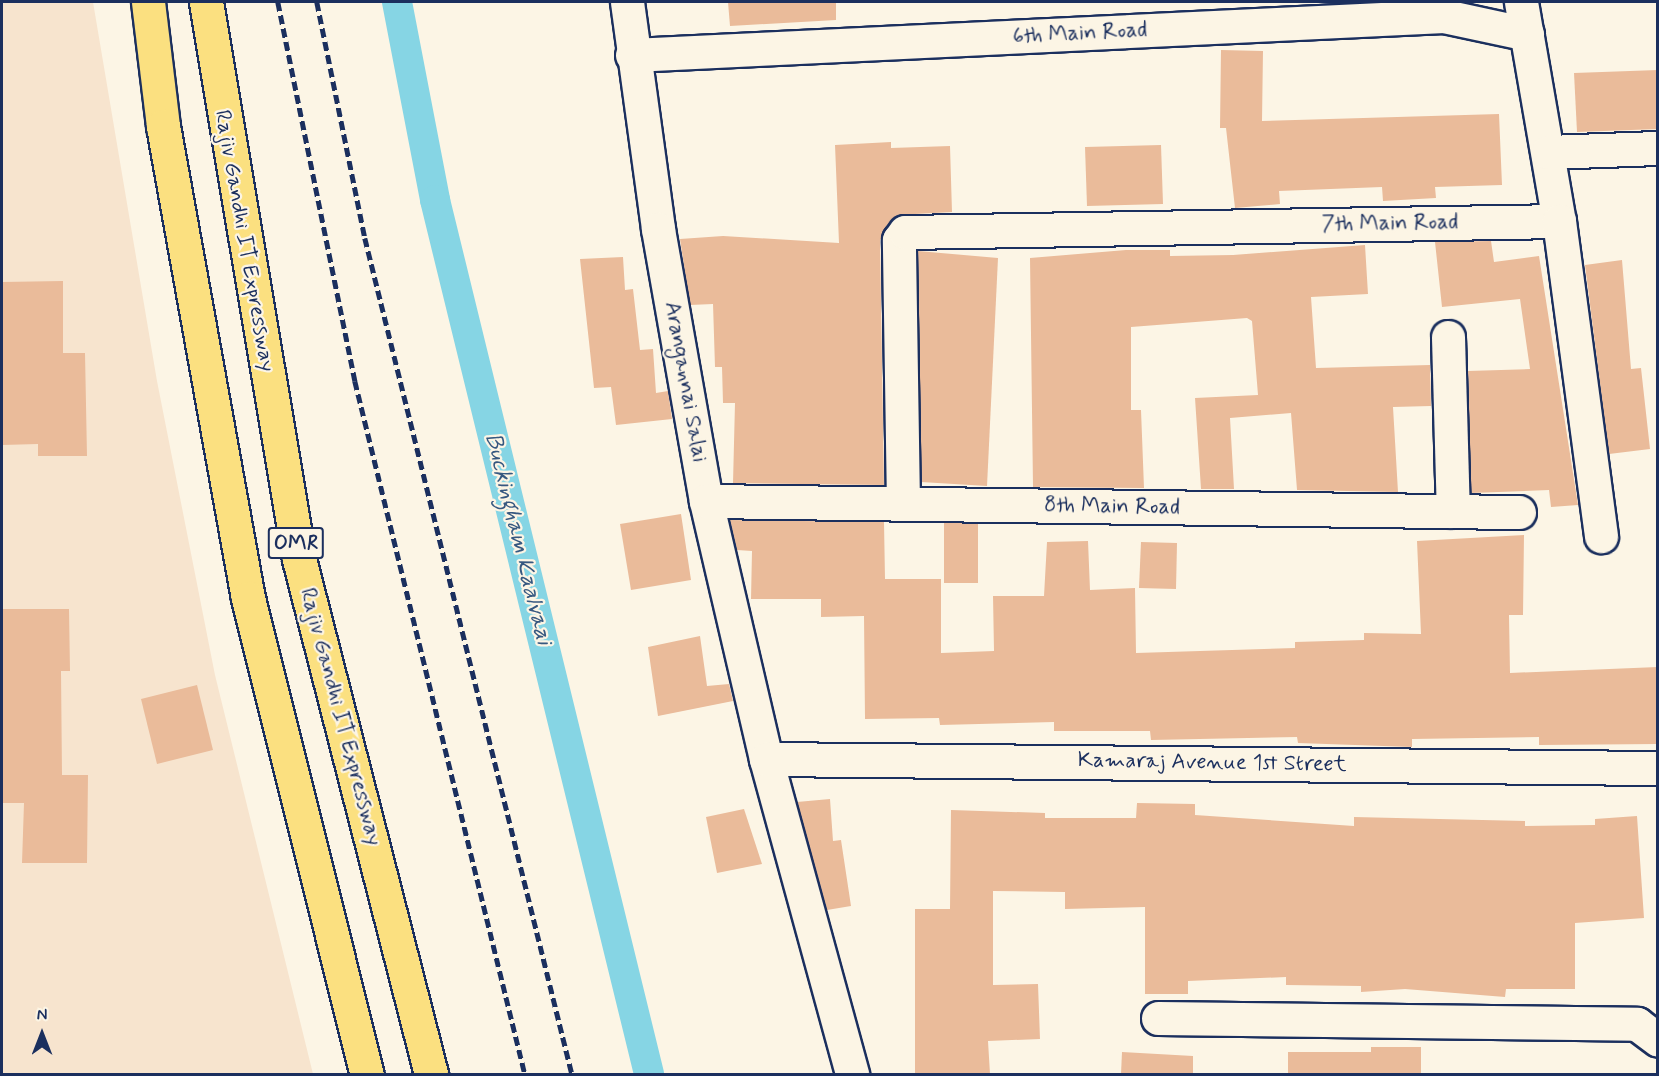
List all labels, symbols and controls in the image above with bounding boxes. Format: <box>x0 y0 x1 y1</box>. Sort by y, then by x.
street label: 6th Main Road <box>1012 17 1148 51</box>
street label: Rajiv Gandhi IT Expressway <box>208 106 280 376</box>
street label: 7th Main Road <box>1322 210 1458 238</box>
street label: Arangannai Salai <box>658 301 712 463</box>
water label: Buckingham Kaalvaai <box>478 430 558 648</box>
street label: 8th Main Road <box>1044 493 1180 521</box>
road number: OMR <box>268 525 324 561</box>
street label: Rajiv Gandhi IT Expressway <box>292 583 388 851</box>
street label: Kamaraj Avenue 1st Street <box>1080 748 1344 778</box>
north arrow <box>12 1004 72 1064</box>
text: N <box>37 1005 47 1026</box>

